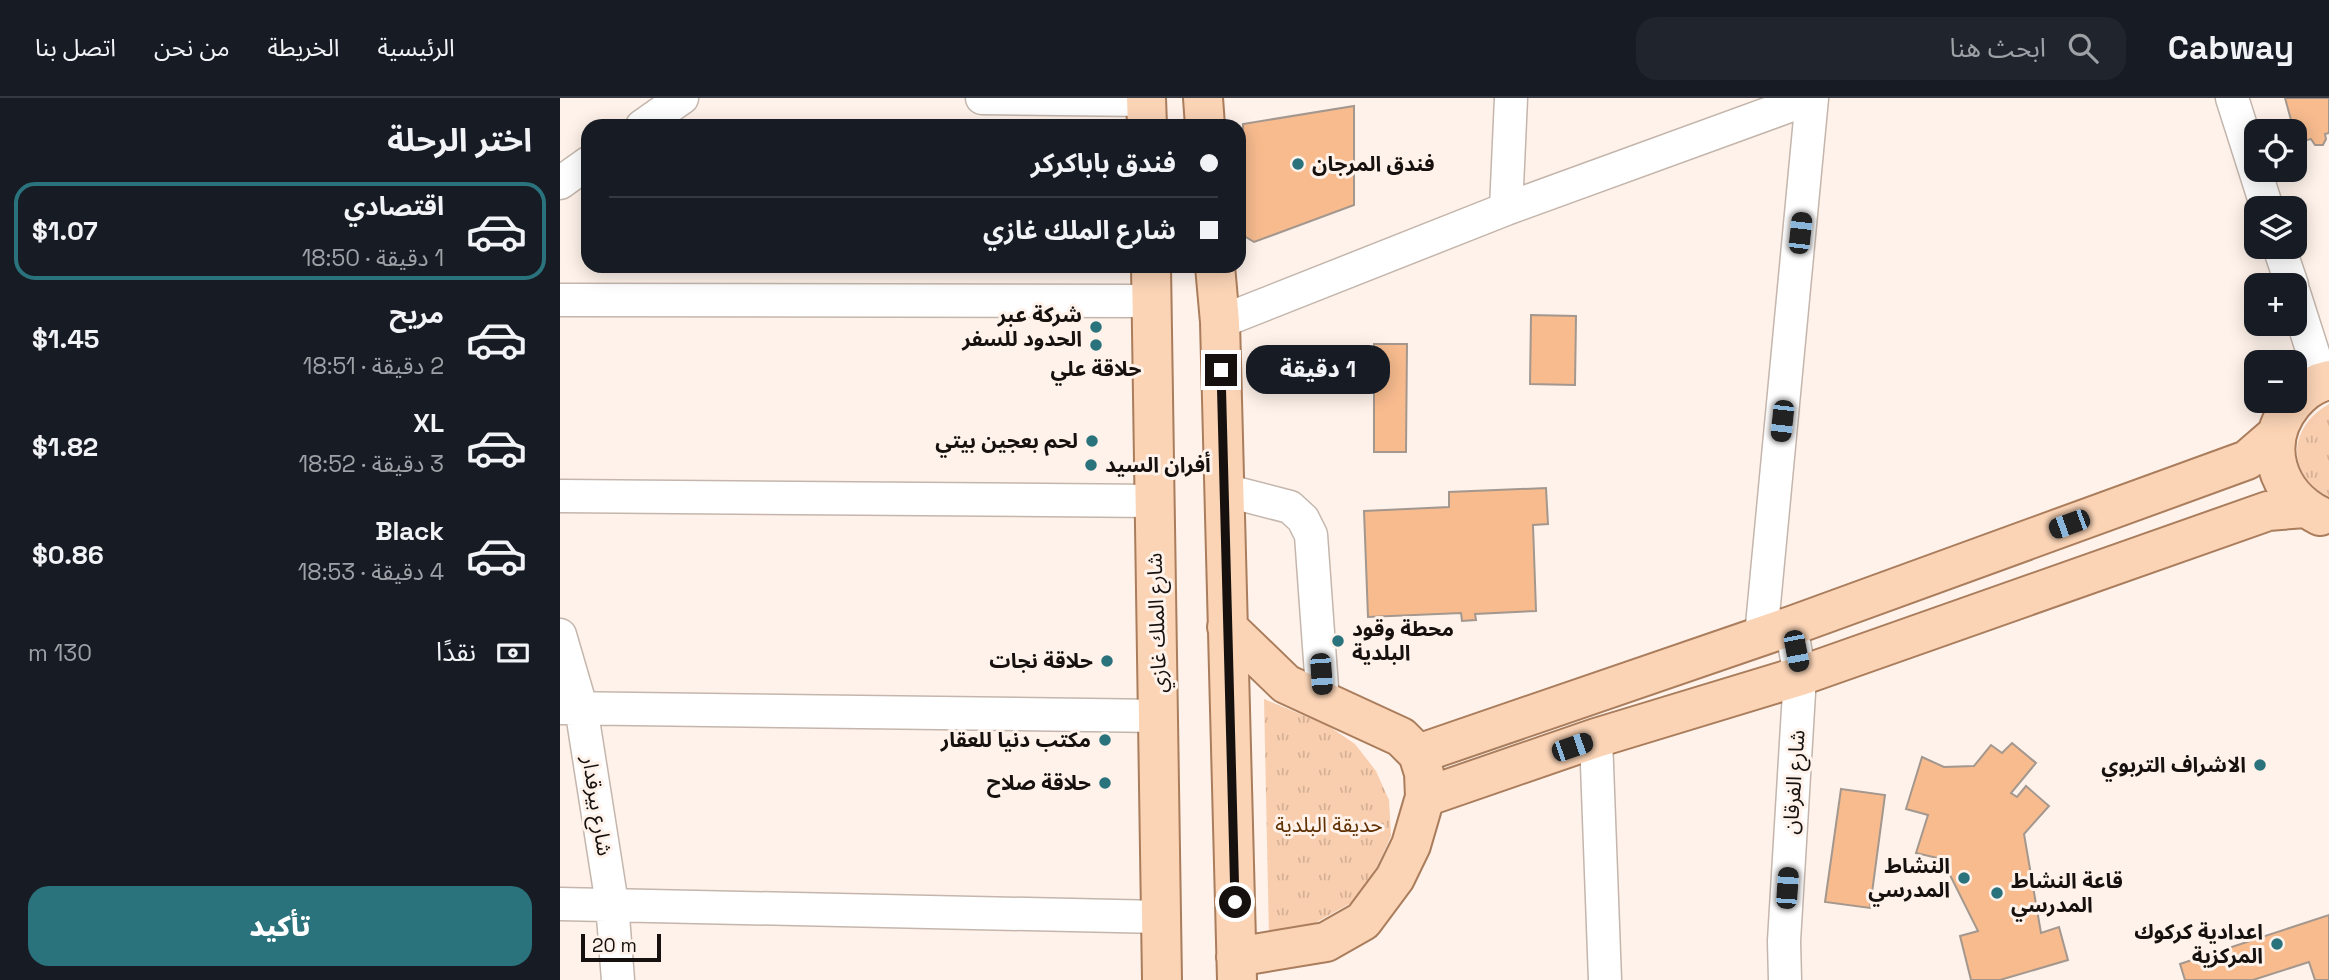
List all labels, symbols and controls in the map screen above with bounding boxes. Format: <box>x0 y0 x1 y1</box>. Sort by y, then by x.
search box <box>1636 17 2126 80</box>
text: Cabway <box>2168 27 2294 69</box>
icon: search <box>2064 29 2102 67</box>
text: ابحث هنا <box>1950 31 2046 65</box>
text: اتصل بنا <box>35 32 116 63</box>
text: من نحن <box>154 32 230 63</box>
text: الخريطة <box>268 32 340 63</box>
text: الرئيسية <box>378 32 455 63</box>
map controls <box>2244 119 2307 413</box>
button: locate <box>2244 119 2307 182</box>
text: اختر الرحلة <box>387 120 532 160</box>
text: فندق باباكركر <box>1031 146 1176 180</box>
place label: فندق المرجان <box>1312 150 1435 177</box>
marker: فندق المرجان <box>1290 156 1306 172</box>
text: اقتصادي <box>344 189 444 223</box>
button: layers <box>2244 196 2307 259</box>
icon: car <box>465 200 528 263</box>
car <box>1788 211 1813 255</box>
text: شارع الملك غازي <box>983 213 1176 247</box>
text: $1.07 <box>32 214 98 248</box>
text: 1 دقيقة · 18:50 <box>302 243 444 273</box>
button: + <box>2244 273 2307 336</box>
text: مريح <box>389 297 444 331</box>
place label: شركة عبر الحدود للسفر <box>961 301 1082 352</box>
icon: car <box>465 308 528 371</box>
marker: شركة عبر الحدود للسفر <box>1088 319 1104 335</box>
text: $1.45 <box>32 322 99 356</box>
marker: حلاقة علي <box>1088 337 1104 353</box>
callout: 1 دقيقة <box>1246 345 1389 394</box>
button: − <box>2244 350 2307 413</box>
text: 2 دقيقة · 18:51 <box>303 351 444 381</box>
route end <box>1205 354 1237 386</box>
text: 1 دقيقة <box>1280 354 1356 384</box>
place label: حلاقة علي <box>1051 355 1141 386</box>
car <box>1770 399 1795 443</box>
text: XL <box>413 406 444 440</box>
icon: car <box>465 416 528 479</box>
place label: لحم بعجين بيتي <box>935 427 1078 458</box>
text: $1.82 <box>32 430 98 464</box>
marker: لحم بعجين بيتي <box>1084 433 1100 449</box>
text: 3 دقيقة · 18:52 <box>298 449 444 479</box>
place label: أفران السيد <box>1105 451 1211 478</box>
marker: أفران السيد <box>1083 457 1099 473</box>
car <box>2046 507 2093 541</box>
text: Black <box>375 514 444 548</box>
icon: car <box>465 524 528 587</box>
text: $0.86 <box>32 538 104 572</box>
street label: شارع الملك غازي <box>1141 552 1175 694</box>
text: 4 دقيقة · 18:53 <box>298 557 444 587</box>
place label: محطة وقود البلدية <box>1352 615 1454 666</box>
car <box>1782 628 1811 674</box>
marker: محطة وقود البلدية <box>1330 633 1346 649</box>
icon: cash <box>494 634 532 672</box>
text: نقدًا <box>436 635 476 669</box>
text: 130 m <box>28 638 92 668</box>
place label: حلاقة نجات <box>989 647 1093 674</box>
car <box>1310 652 1333 696</box>
marker: حلاقة نجات <box>1099 653 1115 669</box>
place label: مكتب دنيا للعقار <box>940 726 1091 753</box>
street label: شارع الفرقان <box>1776 729 1813 835</box>
car <box>1549 730 1596 764</box>
marker: مكتب دنيا للعقار <box>1097 732 1113 748</box>
place label: الاشراف التربوي <box>2101 751 2246 782</box>
street label: شارع بيرقدار <box>574 753 619 858</box>
marker: الاشراف التربوي <box>2252 757 2268 773</box>
place label: حلاقة صلاح <box>987 769 1091 798</box>
marker: حلاقة صلاح <box>1097 775 1113 791</box>
park label: حديقة البلدية <box>1275 811 1383 838</box>
place label: النشاط المدرسي <box>1868 852 1950 907</box>
car <box>1776 866 1799 910</box>
place label: قاعة النشاط المدرسي <box>2011 867 2123 922</box>
marker: النشاط المدرسي <box>1956 870 1972 886</box>
marker: قاعة النشاط المدرسي <box>1989 885 2005 901</box>
button: تأكيد <box>28 886 532 966</box>
route start <box>1219 886 1251 918</box>
place label: اعدادية كركوك المركزية <box>2134 918 2263 969</box>
scale bar <box>581 931 662 963</box>
text: 20 m <box>592 933 637 958</box>
marker: اعدادية كركوك المركزية <box>2269 936 2285 952</box>

